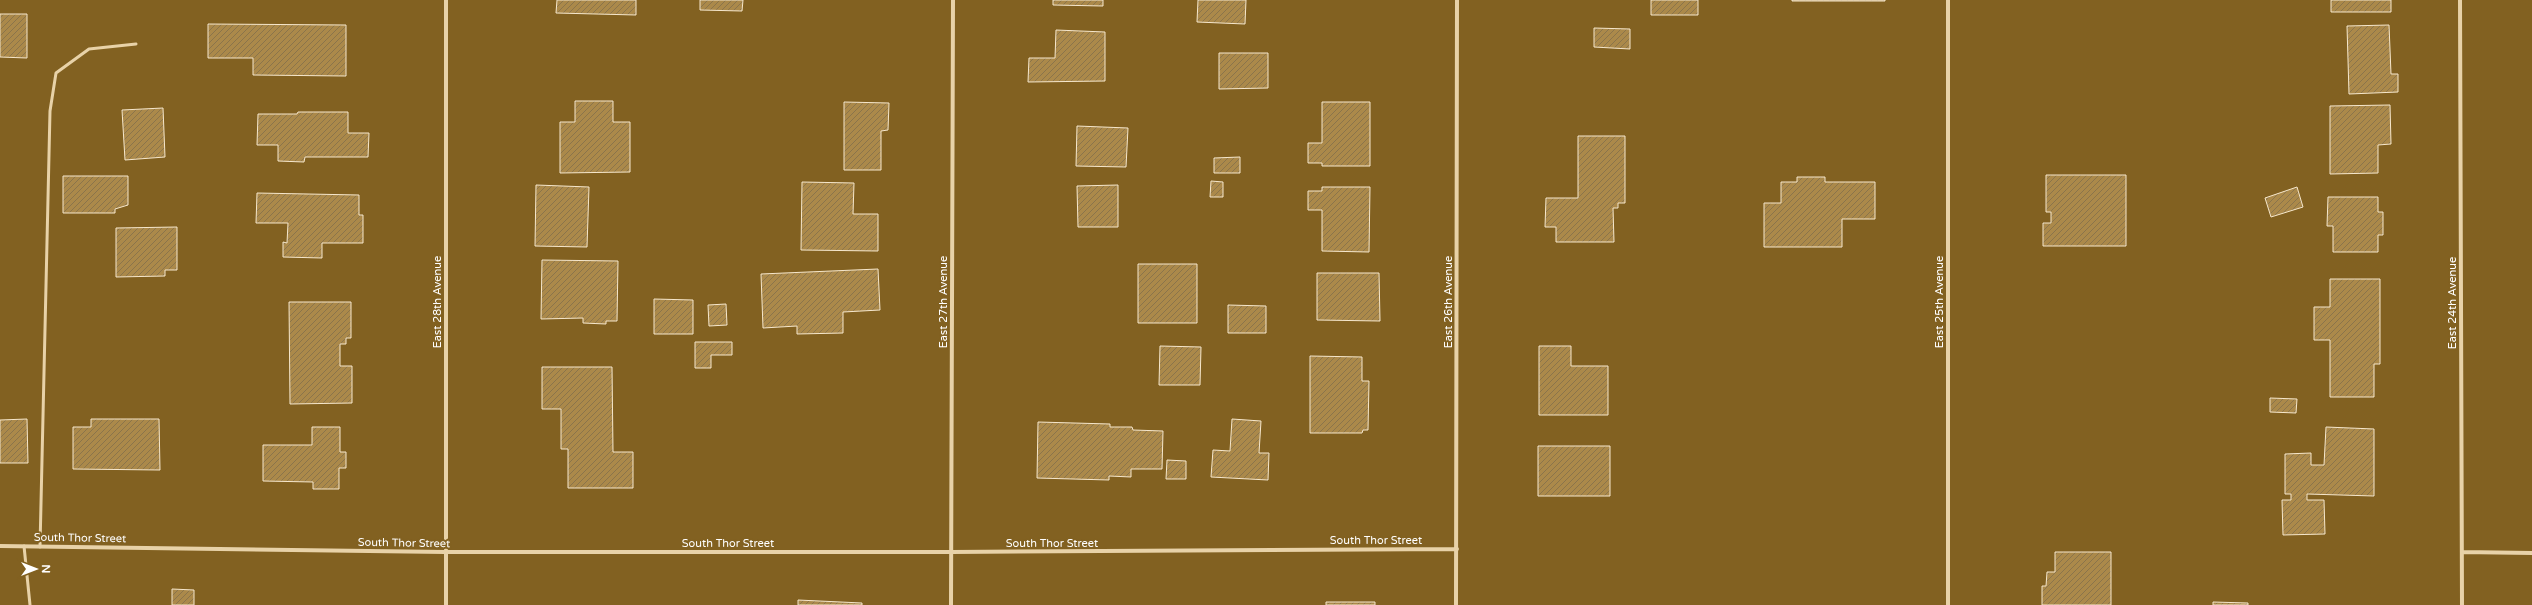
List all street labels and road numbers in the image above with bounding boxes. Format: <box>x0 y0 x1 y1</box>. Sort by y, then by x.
street label: East 28th Avenue <box>431 256 444 348</box>
street label: East 27th Avenue <box>937 256 950 348</box>
street label: East 26th Avenue <box>1442 256 1455 348</box>
street label: East 25th Avenue <box>1933 256 1946 348</box>
street label: East 24th Avenue <box>2446 257 2459 349</box>
street label: South Thor Street <box>34 531 126 545</box>
street label: South Thor Street <box>1330 534 1422 547</box>
street label: South Thor Street <box>358 536 450 550</box>
street label: South Thor Street <box>682 537 774 550</box>
street label: South Thor Street <box>1006 537 1098 550</box>

